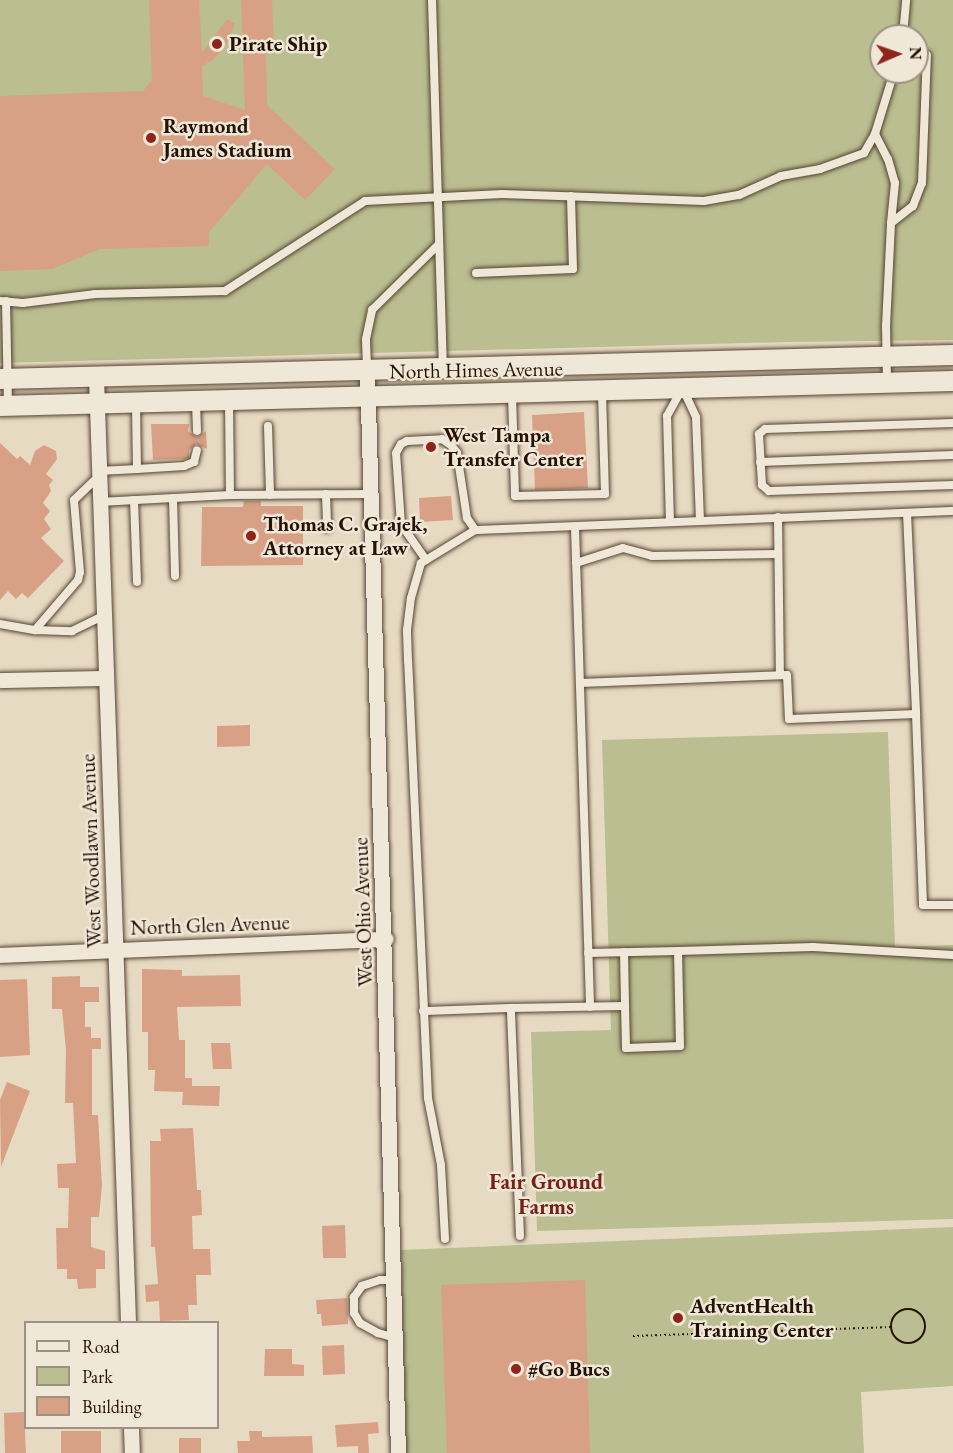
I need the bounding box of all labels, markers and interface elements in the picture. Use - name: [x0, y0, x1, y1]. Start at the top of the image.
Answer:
- north arrow: [869, 24, 929, 84]
- place label: Pirate Ship: [229, 31, 327, 57]
- marker: Pirate Ship: [210, 37, 224, 51]
- text: N: [905, 47, 926, 60]
- place label: Raymond James Stadium: [163, 113, 292, 163]
- marker: Raymond James Stadium: [144, 131, 158, 145]
- street label: North Himes Avenue: [389, 356, 563, 384]
- place label: West Tampa Transfer Center: [443, 422, 584, 472]
- marker: West Tampa Transfer Center: [424, 440, 438, 454]
- place label: Thomas C. Grajek, Attorney at Law: [263, 511, 427, 561]
- marker: Thomas C. Grajek, Attorney at Law: [244, 529, 258, 543]
- street label: West Woodlawn Avenue: [75, 753, 107, 949]
- street label: West Ohio Avenue: [348, 837, 378, 987]
- street label: North Glen Avenue: [130, 910, 290, 940]
- district label: Fair Ground Farms: [489, 1168, 603, 1220]
- place label: AdventHealth Training Center: [690, 1293, 833, 1343]
- marker: AdventHealth Training Center: [671, 1311, 685, 1325]
- legend: [24, 1321, 219, 1429]
- text: Road: [82, 1335, 120, 1358]
- place label: #Go Bucs: [528, 1356, 610, 1382]
- marker: #Go Bucs: [509, 1362, 523, 1376]
- text: Park: [82, 1365, 113, 1388]
- text: Building: [82, 1395, 142, 1418]

